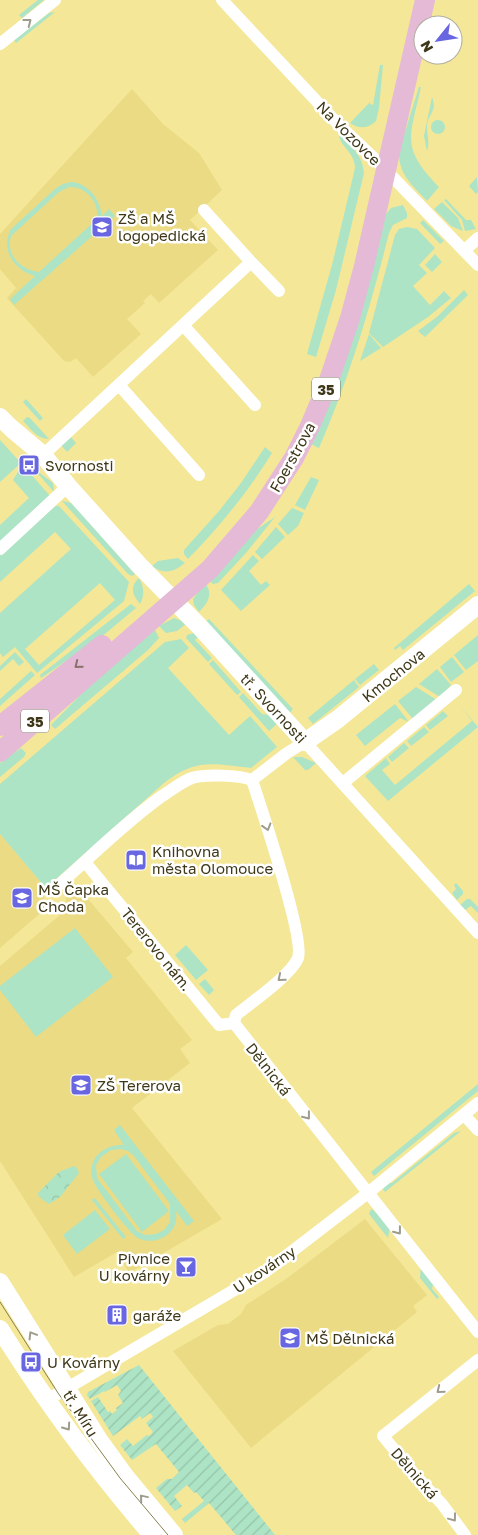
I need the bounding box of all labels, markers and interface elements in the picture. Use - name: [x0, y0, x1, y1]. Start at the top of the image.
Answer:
- north arrow: [413, 15, 463, 65]
- one-way arrow: [22, 19, 32, 28]
- text: N: [416, 38, 436, 56]
- street label: Na Vozovce: [313, 97, 385, 169]
- place label: ZŠ a MŠ logopedická: [118, 209, 206, 244]
- school or university icon: ZŠ a MŠ logopedická: [90, 215, 114, 239]
- road number: 35: [312, 378, 340, 400]
- street label: Foerstrova: [265, 419, 319, 495]
- bus stop icon: Svornosti: [17, 453, 41, 477]
- place label: Svornosti: [45, 456, 114, 474]
- street label: Kmochova: [358, 644, 428, 706]
- one-way arrow: [75, 659, 84, 667]
- street label: tř. Svornosti: [237, 669, 311, 747]
- road number: 35: [21, 709, 49, 732]
- one-way arrow: [261, 822, 271, 830]
- place label: Knihovna města Olomouce: [152, 842, 273, 877]
- library icon: Knihovna města Olomouce: [124, 848, 148, 872]
- place label: MŠ Čapka Choda: [38, 880, 109, 915]
- school or university icon: MŠ Čapka Choda: [10, 886, 34, 910]
- street label: Tererovo nám.: [118, 904, 196, 994]
- one-way arrow: [277, 972, 286, 981]
- street label: Dělnická: [243, 1039, 295, 1099]
- school or university icon: ZŠ Tererova: [69, 1073, 93, 1097]
- place label: ZŠ Tererova: [97, 1076, 181, 1094]
- one-way arrow: [301, 1110, 310, 1120]
- one-way arrow: [393, 1226, 402, 1235]
- street label: U kovárny: [229, 1241, 299, 1296]
- place label: Pivnice U kovárny: [99, 1249, 171, 1284]
- bar icon: Pivnice U kovárny: [174, 1255, 198, 1279]
- building icon: garáže: [105, 1303, 129, 1327]
- place label: garáže: [133, 1306, 182, 1324]
- school or university icon: MŠ Dělnická: [278, 1326, 302, 1350]
- place label: MŠ Dělnická: [306, 1329, 394, 1347]
- one-way arrow: [29, 1331, 39, 1340]
- bus stop icon: U Kovárny: [19, 1350, 43, 1374]
- place label: U Kovárny: [47, 1353, 121, 1371]
- one-way arrow: [437, 1385, 446, 1393]
- street label: tř. Míru: [60, 1386, 102, 1440]
- one-way arrow: [61, 1421, 70, 1430]
- street label: Dělnická: [388, 1444, 442, 1502]
- one-way arrow: [140, 1495, 149, 1504]
- one-way arrow: [447, 1512, 456, 1522]

